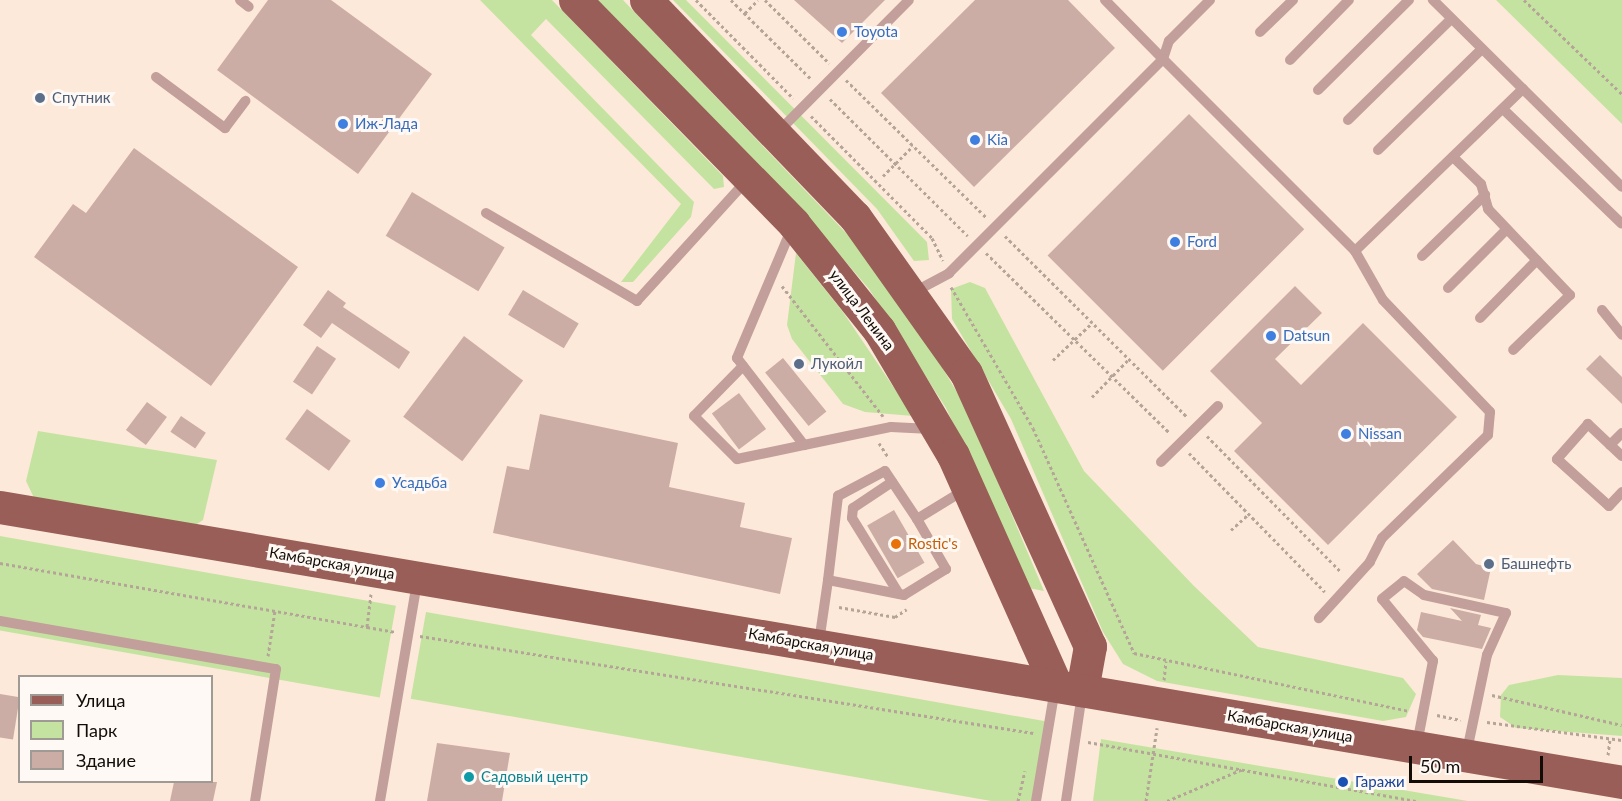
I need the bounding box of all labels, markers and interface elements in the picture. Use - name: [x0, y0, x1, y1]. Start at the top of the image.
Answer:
- place label: Toyota: [854, 23, 898, 41]
- marker: Toyota: [835, 25, 849, 39]
- place label: Спутник: [52, 89, 111, 107]
- marker: Спутник: [33, 91, 47, 105]
- place label: Иж-Лада: [355, 115, 418, 133]
- marker: Иж-Лада: [336, 117, 350, 131]
- place label: Kia: [987, 131, 1008, 149]
- marker: Kia: [968, 133, 982, 147]
- place label: Ford: [1187, 233, 1217, 251]
- marker: Ford: [1168, 235, 1182, 249]
- street label: улица Ленина: [826, 266, 898, 354]
- place label: Datsun: [1283, 327, 1330, 345]
- marker: Datsun: [1264, 329, 1278, 343]
- place label: Лукойл: [811, 355, 863, 373]
- marker: Лукойл: [792, 357, 806, 371]
- place label: Nissan: [1358, 425, 1402, 443]
- marker: Nissan: [1339, 427, 1353, 441]
- place label: Усадьба: [392, 474, 447, 492]
- marker: Усадьба: [373, 476, 387, 490]
- place label: Rostic's: [908, 535, 958, 553]
- marker: Rostic's: [889, 537, 903, 551]
- street label: Камбарская улица: [268, 543, 396, 583]
- place label: Башнефть: [1501, 555, 1571, 573]
- marker: Башнефть: [1482, 557, 1496, 571]
- street label: Камбарская улица: [747, 624, 875, 664]
- legend: [18, 675, 213, 783]
- text: Улица: [76, 689, 126, 711]
- street label: Камбарская улица: [1226, 706, 1354, 746]
- text: Парк: [76, 719, 117, 741]
- scale bar: [1412, 744, 1546, 782]
- text: Здание: [76, 749, 136, 771]
- text: 50 m: [1420, 755, 1460, 777]
- place label: Садовый центр: [481, 768, 588, 786]
- marker: Садовый центр: [462, 770, 476, 784]
- place label: Гаражи: [1355, 773, 1405, 791]
- marker: Гаражи: [1336, 775, 1350, 789]

